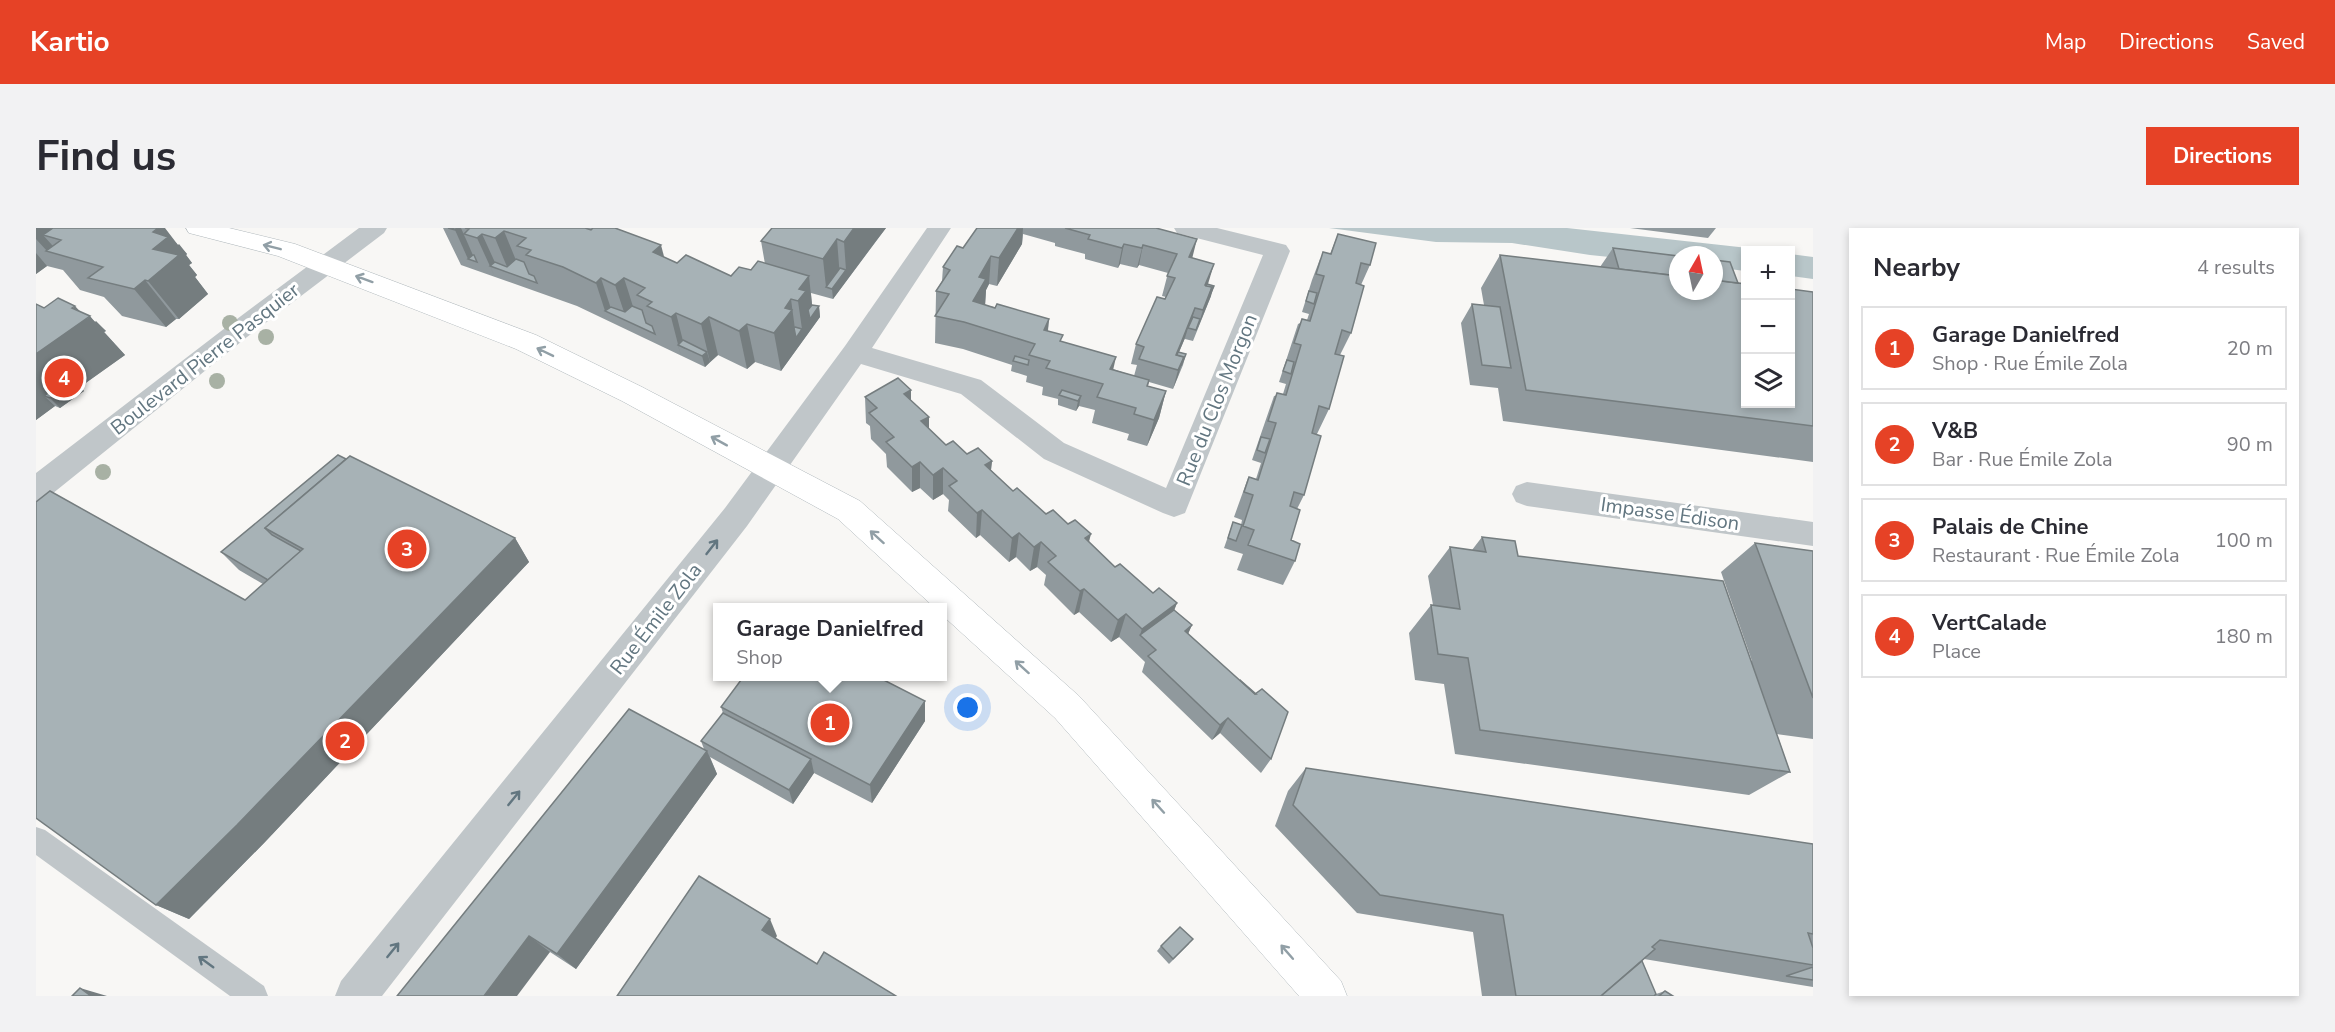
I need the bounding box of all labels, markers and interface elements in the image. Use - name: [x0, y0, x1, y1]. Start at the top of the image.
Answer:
- text: Kartio: [30, 23, 110, 61]
- text: Map: [2045, 28, 2086, 56]
- text: Directions: [2119, 28, 2214, 56]
- text: Saved: [2247, 28, 2305, 56]
- button: Directions: [2146, 127, 2299, 185]
- text: Find us: [36, 128, 176, 185]
- one-way arrow: [262, 240, 281, 252]
- north arrow: [1669, 246, 1723, 300]
- map controls: [1741, 246, 1795, 408]
- button: +: [1741, 246, 1795, 300]
- text: Nearby: [1873, 250, 1960, 285]
- text: 4 results: [2197, 254, 2275, 281]
- one-way arrow: [355, 273, 374, 284]
- street label: Boulevard Pierre Pasquier: [105, 277, 305, 441]
- button: −: [1741, 300, 1795, 354]
- street label: Rue du Clos Morgon: [1170, 310, 1264, 490]
- text: Garage Danielfred: [1932, 320, 2120, 350]
- text: 1: [1889, 335, 1901, 362]
- text: 20 m: [2227, 335, 2273, 362]
- one-way arrow: [537, 345, 555, 357]
- text: Shop · Rue Émile Zola: [1932, 350, 2128, 377]
- button: layers: [1741, 354, 1795, 408]
- pin: 4: [45, 356, 84, 400]
- text: V&B: [1932, 416, 1978, 446]
- text: 2: [1889, 431, 1901, 458]
- text: 90 m: [2227, 431, 2273, 458]
- one-way arrow: [711, 435, 728, 447]
- text: Bar · Rue Émile Zola: [1932, 446, 2113, 473]
- street label: Impasse Édison: [1599, 491, 1741, 537]
- text: Palais de Chine: [1932, 512, 2089, 542]
- pin: 3: [388, 526, 427, 572]
- text: 3: [1889, 527, 1901, 554]
- text: 100 m: [2215, 527, 2273, 554]
- one-way arrow: [869, 530, 884, 544]
- one-way arrow: [706, 539, 719, 555]
- text: Restaurant · Rue Émile Zola: [1932, 542, 2180, 569]
- street label: Rue Émile Zola: [604, 558, 708, 680]
- popup: [713, 603, 947, 681]
- text: VertCalade: [1932, 608, 2047, 638]
- text: Garage Danielfred: [736, 614, 924, 644]
- text: 4: [1889, 623, 1901, 650]
- text: 180 m: [2215, 623, 2273, 650]
- text: Place: [1932, 638, 1981, 665]
- text: Shop: [736, 644, 783, 671]
- one-way arrow: [1015, 660, 1030, 674]
- your location: [953, 693, 982, 722]
- pin: 1: [810, 700, 850, 746]
- pin: 2: [326, 718, 364, 764]
- one-way arrow: [508, 790, 521, 806]
- one-way arrow: [1151, 799, 1165, 814]
- one-way arrow: [386, 943, 399, 959]
- one-way arrow: [1280, 945, 1294, 960]
- one-way arrow: [199, 956, 215, 968]

